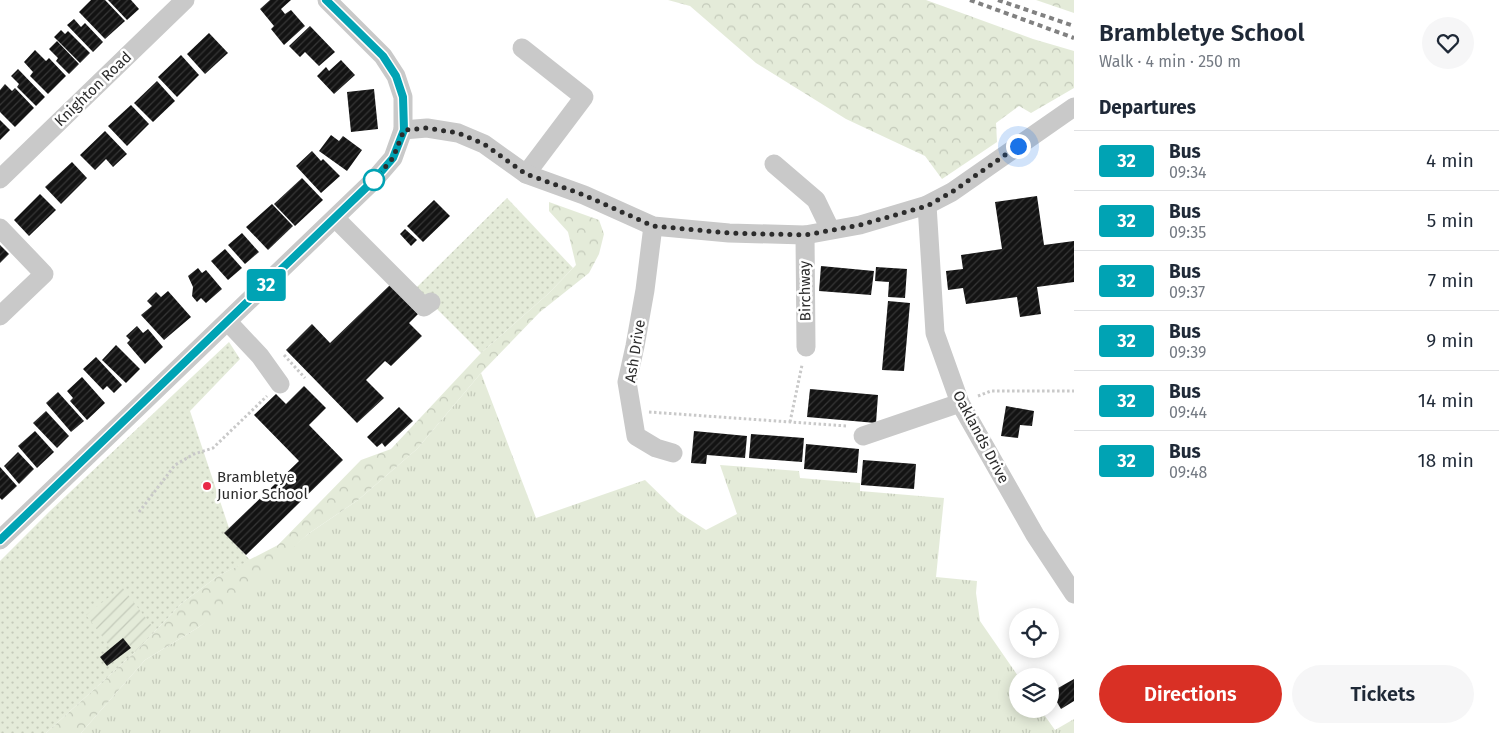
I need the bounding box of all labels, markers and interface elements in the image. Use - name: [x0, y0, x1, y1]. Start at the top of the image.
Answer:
- button: heart: [1422, 17, 1474, 69]
- text: Brambletye School: [1099, 19, 1305, 47]
- street label: Knighton Road: [51, 48, 135, 130]
- text: Walk · 4 min · 250 m: [1099, 52, 1241, 71]
- text: Departures: [1099, 96, 1196, 119]
- your location: [1006, 134, 1031, 159]
- text: Bus: [1169, 140, 1201, 163]
- text: 4 min: [1426, 149, 1474, 172]
- text: 32: [1117, 150, 1136, 172]
- text: 09:34: [1169, 163, 1207, 182]
- unlabelled marker: [363, 169, 385, 191]
- text: Bus: [1169, 200, 1201, 223]
- text: 5 min: [1427, 209, 1474, 232]
- text: 32: [1117, 210, 1136, 232]
- text: 09:35: [1169, 223, 1206, 242]
- street label: Birchway: [795, 260, 815, 321]
- text: Bus: [1169, 260, 1201, 283]
- line badge: 32: [244, 269, 288, 301]
- text: 7 min: [1428, 269, 1474, 292]
- text: 32: [1117, 270, 1136, 292]
- text: 32: [257, 274, 275, 296]
- text: 09:37: [1169, 283, 1205, 302]
- street label: Ash Drive: [621, 318, 649, 384]
- text: Bus: [1169, 320, 1201, 343]
- text: 9 min: [1426, 329, 1474, 352]
- text: 32: [1117, 330, 1136, 352]
- text: 09:39: [1169, 343, 1206, 362]
- text: Bus: [1169, 380, 1201, 403]
- street label: Oaklands Drive: [949, 388, 1013, 486]
- text: 14 min: [1418, 389, 1474, 412]
- text: 32: [1117, 390, 1136, 412]
- text: 09:44: [1169, 403, 1207, 422]
- text: Bus: [1169, 440, 1201, 463]
- text: 18 min: [1417, 449, 1474, 472]
- text: 32: [1117, 450, 1136, 472]
- text: 09:48: [1169, 463, 1207, 482]
- place label: Brambletye Junior School: [217, 468, 309, 503]
- marker: Brambletye Junior School: [201, 480, 213, 492]
- map controls: [1009, 608, 1059, 718]
- button: locate: [1009, 608, 1059, 658]
- button: Directions: [1099, 665, 1282, 723]
- button: Tickets: [1292, 665, 1474, 723]
- button: layers: [1009, 668, 1059, 718]

